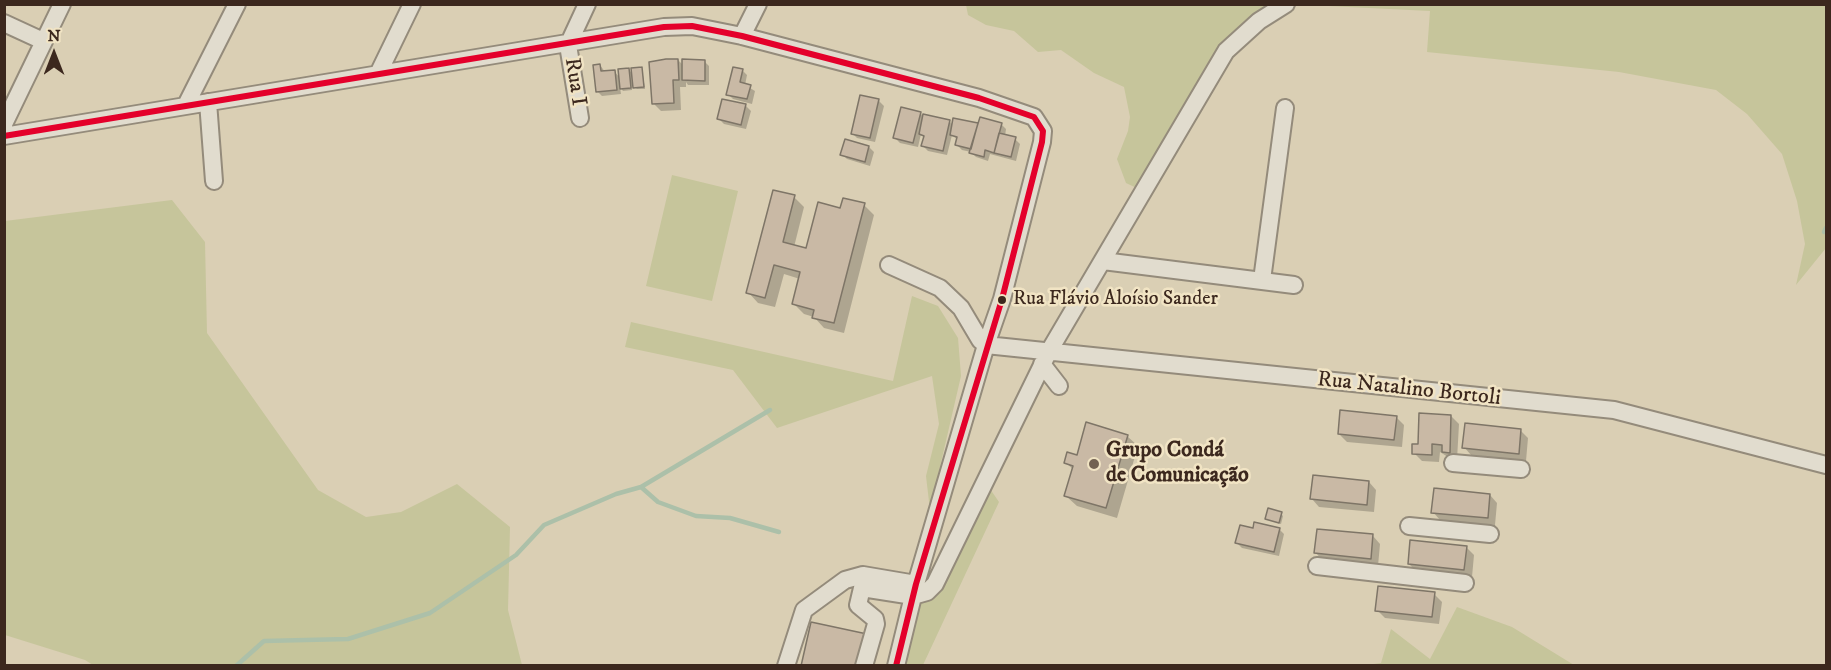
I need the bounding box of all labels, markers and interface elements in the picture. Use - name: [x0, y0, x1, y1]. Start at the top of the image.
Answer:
- north arrow: [24, 24, 84, 84]
- text: N: [47, 26, 61, 46]
- street label: Rua I: [557, 56, 591, 108]
- place label: Rua Flávio Aloísio Sander: [1013, 288, 1218, 312]
- marker: Rua Flávio Aloísio Sander: [996, 294, 1008, 306]
- street label: Rua Natalino Bortoli: [1316, 367, 1502, 413]
- place label: Grupo Condá de Comunicação: [1106, 438, 1249, 490]
- marker: Grupo Condá de Comunicação: [1087, 457, 1101, 471]

